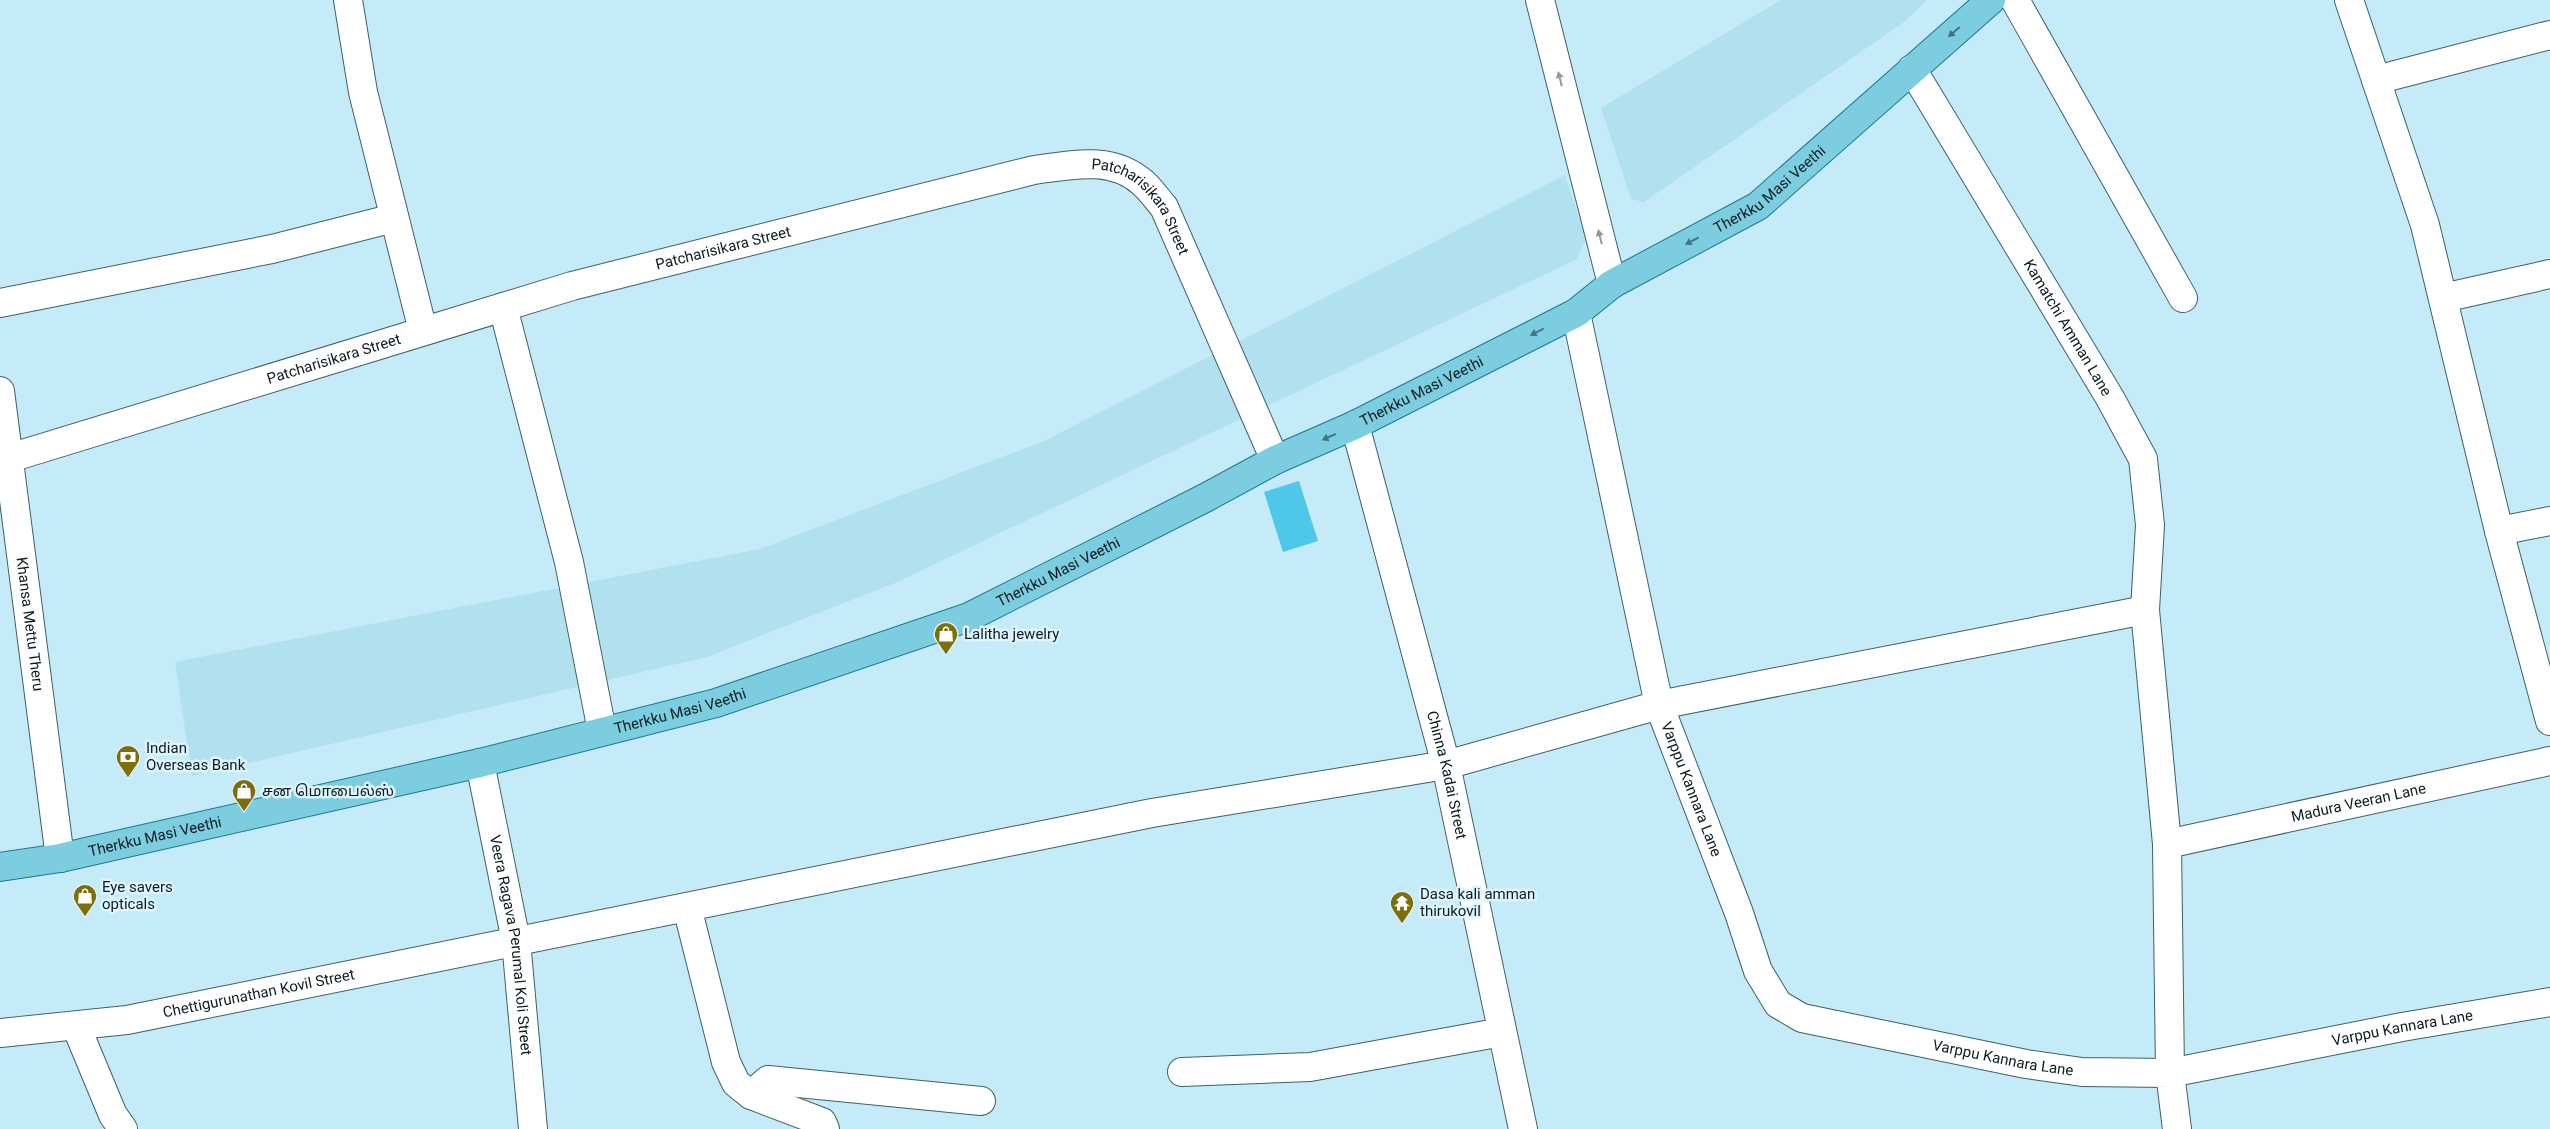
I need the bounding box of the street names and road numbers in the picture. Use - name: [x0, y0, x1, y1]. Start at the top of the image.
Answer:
- street label: Therkku Masi Veethi: [1711, 142, 1829, 237]
- street label: Patcharisikara Street: [1091, 155, 1193, 258]
- street label: Patcharisikara Street: [654, 222, 793, 274]
- street label: Kamatchi Amman Lane: [2020, 256, 2116, 399]
- street label: Patcharisikara Street: [265, 330, 403, 388]
- street label: Therkku Masi Veethi: [1357, 352, 1486, 430]
- street label: Therkku Masi Veethi: [994, 533, 1123, 611]
- street label: Khansa Mettu Theru: [12, 556, 47, 692]
- street label: Therkku Masi Veethi: [612, 684, 748, 738]
- street label: Chinna Kadai Street: [1423, 709, 1471, 841]
- street label: Varppu Kannara Lane: [1657, 719, 1725, 859]
- street label: Madura Veeran Lane: [2289, 779, 2428, 826]
- street label: Therkku Masi Veethi: [87, 813, 223, 860]
- street label: Veera Ragava Perumal Koli Street: [486, 833, 535, 1056]
- street label: Chettigurunathan Kovil Street: [161, 965, 356, 1022]
- street label: Varppu Kannara Lane: [2330, 1006, 2474, 1050]
- street label: Varppu Kannara Lane: [1931, 1036, 2075, 1080]

